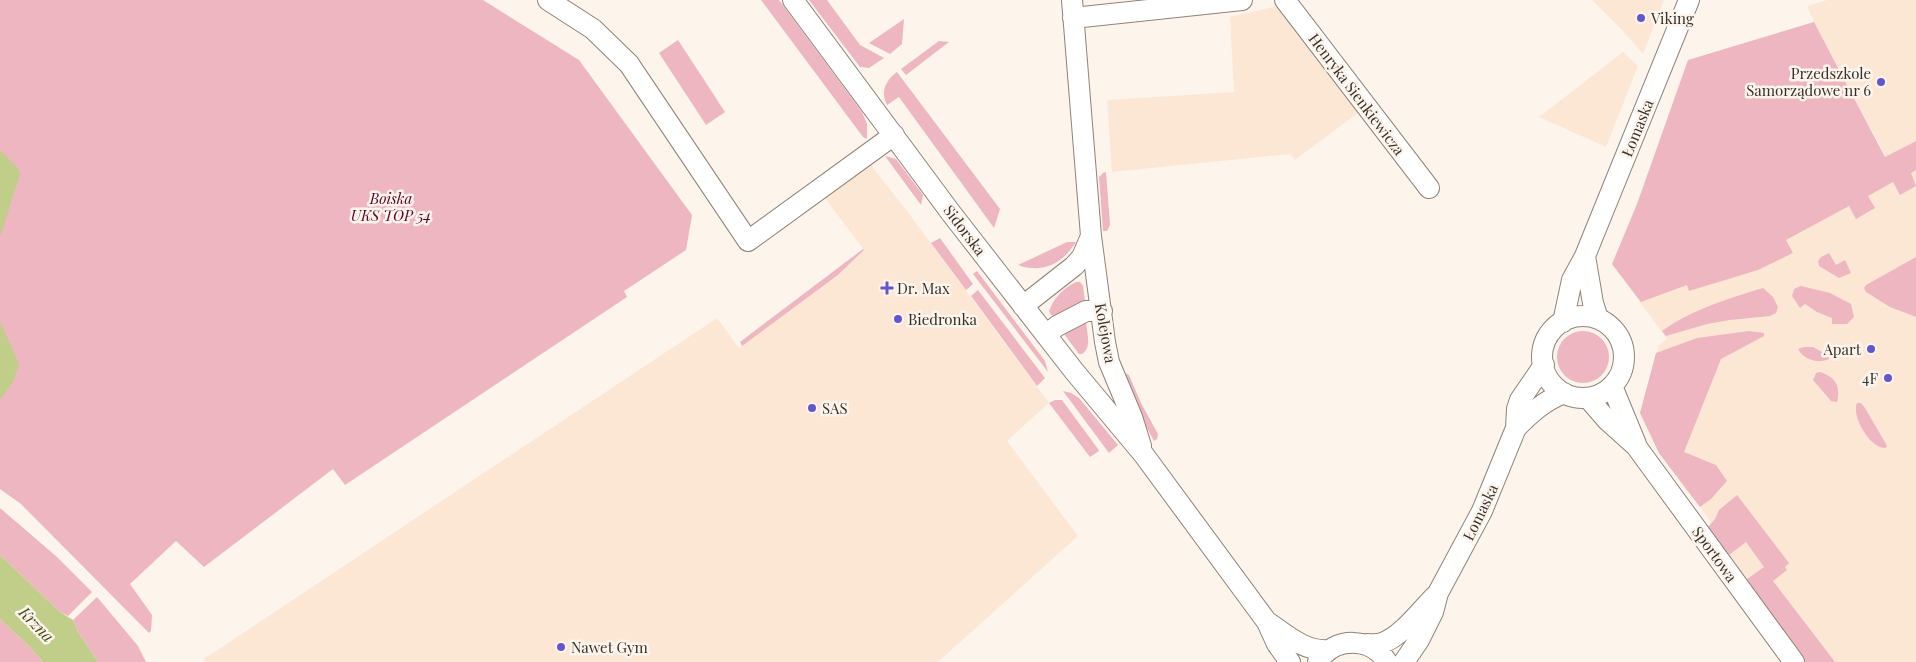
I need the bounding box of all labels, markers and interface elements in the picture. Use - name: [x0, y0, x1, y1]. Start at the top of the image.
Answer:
- place label: Viking: [1650, 8, 1694, 28]
- marker: Viking: [1635, 12, 1647, 24]
- street label: Henryka Sienkiewicza: [1305, 29, 1410, 159]
- place label: Przedszkole Samorządowe nr 6: [1746, 63, 1871, 100]
- marker: Przedszkole Samorządowe nr 6: [1875, 76, 1887, 88]
- street label: Łomaska: [1616, 96, 1658, 160]
- park label: Boiska UKS TOP 54: [351, 188, 431, 225]
- street label: Sidorska: [939, 201, 991, 260]
- place label: Dr. Max: [897, 278, 950, 298]
- marker: Dr. Max: [881, 282, 893, 294]
- street label: Kolejowa: [1091, 301, 1121, 365]
- place label: Biedronka: [908, 309, 978, 329]
- marker: Biedronka: [892, 313, 904, 325]
- place label: Apart: [1822, 339, 1862, 359]
- marker: Apart: [1865, 343, 1877, 355]
- place label: 4F: [1862, 368, 1878, 388]
- marker: 4F: [1882, 372, 1894, 384]
- place label: SAS: [822, 398, 848, 418]
- marker: SAS: [806, 402, 818, 414]
- street label: Łomaska: [1458, 480, 1502, 543]
- street label: Sportowa: [1688, 522, 1742, 586]
- water label: Krzna: [14, 601, 59, 646]
- place label: Nawet Gym: [571, 637, 648, 657]
- marker: Nawet Gym: [555, 641, 567, 653]

